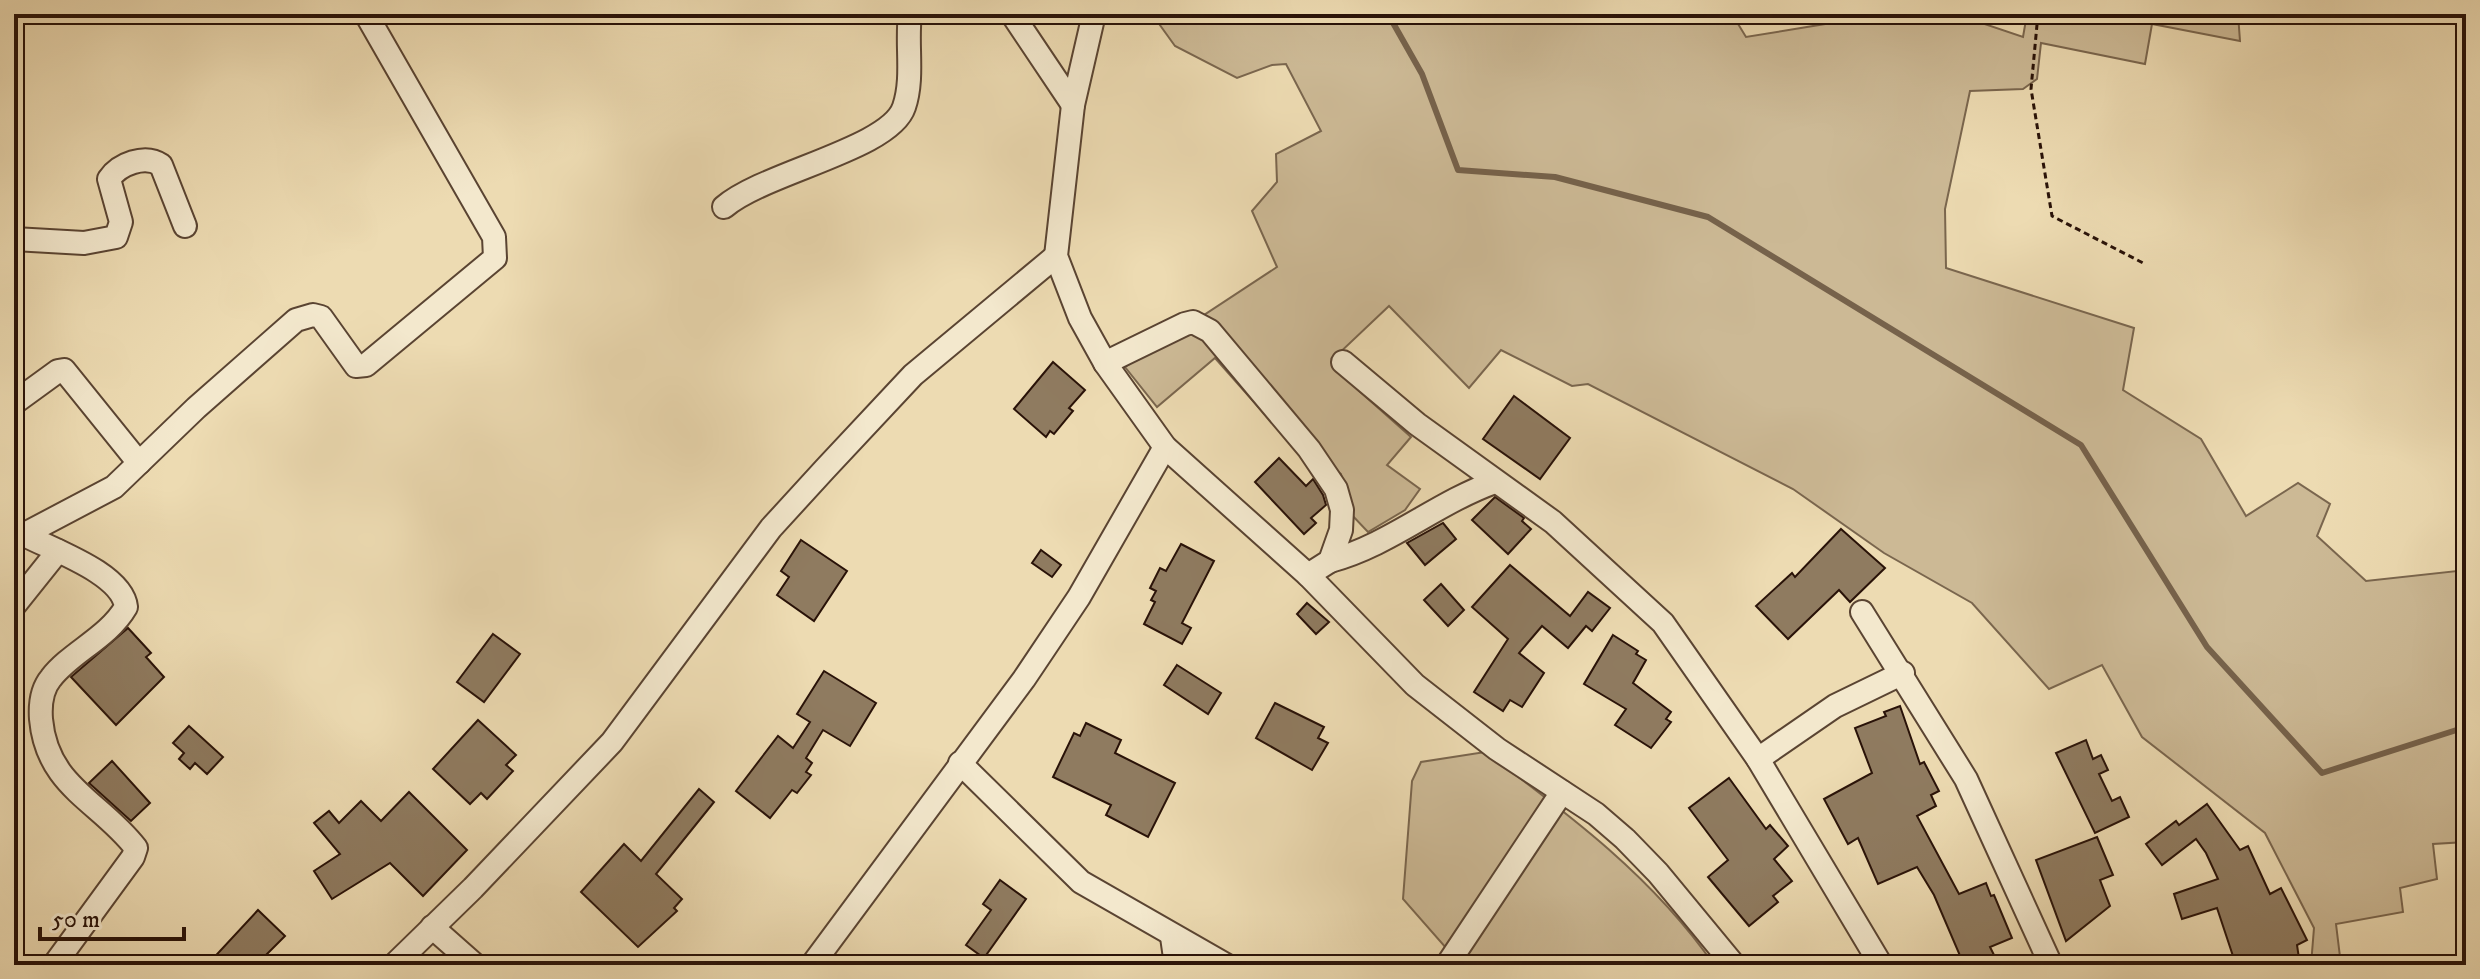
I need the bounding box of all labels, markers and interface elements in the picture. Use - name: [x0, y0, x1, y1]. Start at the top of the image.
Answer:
- scale bar: [40, 891, 184, 941]
- text: 50 m: [52, 905, 100, 935]

